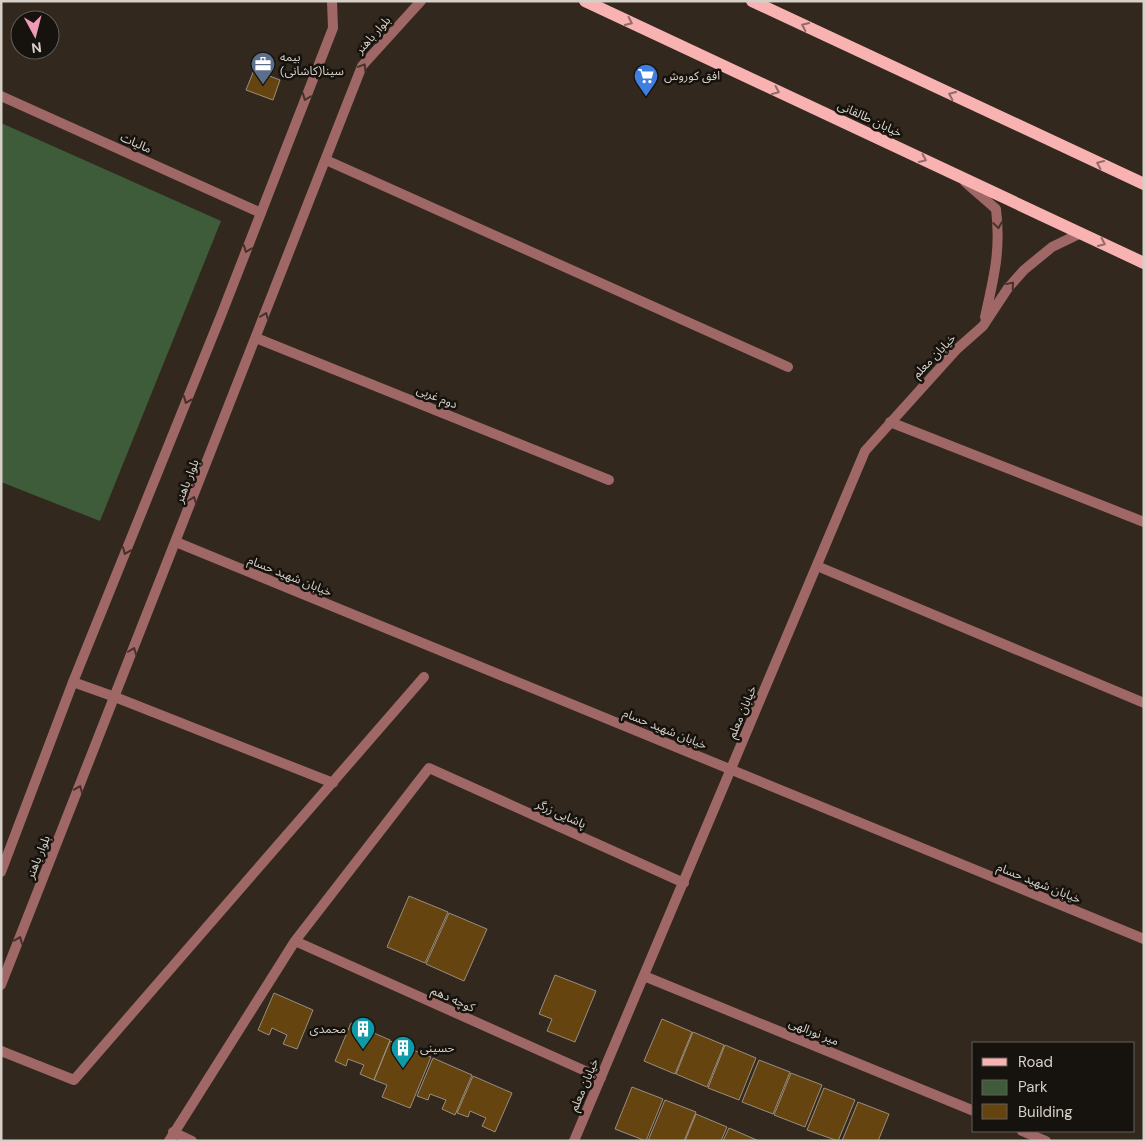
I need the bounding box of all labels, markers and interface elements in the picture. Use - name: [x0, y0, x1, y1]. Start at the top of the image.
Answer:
- north arrow: [10, 10, 60, 60]
- street label: بلوار باهنر: [351, 13, 394, 58]
- one-way arrow: [624, 16, 633, 26]
- one-way arrow: [801, 21, 810, 32]
- text: N: [30, 38, 43, 57]
- place label: بیمه سینا(کاشانی): [280, 49, 344, 79]
- office icon: بیمه سینا(کاشانی): [250, 51, 276, 85]
- supermarket icon: افق کوروش: [633, 63, 659, 97]
- one-way arrow: [356, 64, 366, 73]
- place label: افق کوروش: [664, 68, 720, 84]
- one-way arrow: [771, 84, 780, 95]
- one-way arrow: [949, 91, 958, 101]
- one-way arrow: [301, 93, 311, 101]
- street label: خیابان طالقانی: [835, 97, 905, 141]
- street label: مالیات: [118, 129, 154, 157]
- one-way arrow: [918, 153, 927, 164]
- one-way arrow: [1096, 159, 1105, 170]
- one-way arrow: [992, 222, 1003, 230]
- one-way arrow: [1097, 237, 1106, 247]
- one-way arrow: [243, 244, 253, 253]
- one-way arrow: [1005, 282, 1014, 291]
- one-way arrow: [259, 312, 269, 321]
- street label: خیابان معلم: [909, 330, 960, 382]
- street label: دوم غربی: [414, 382, 460, 413]
- one-way arrow: [183, 395, 193, 404]
- street label: بلوار باهنر: [171, 457, 203, 506]
- one-way arrow: [187, 496, 197, 505]
- one-way arrow: [122, 546, 132, 555]
- street label: خیابان شهید حسام: [245, 552, 334, 601]
- one-way arrow: [127, 647, 137, 656]
- street label: خیابان معلم: [724, 683, 761, 741]
- street label: خیابان شهید حسام: [620, 705, 709, 754]
- one-way arrow: [73, 785, 83, 794]
- street label: پاشایی زرگر: [532, 795, 589, 832]
- street label: بلوار باهنر: [22, 833, 54, 882]
- street label: خیابان شهید حسام: [994, 859, 1083, 908]
- one-way arrow: [13, 936, 23, 945]
- street label: کوچه دهم: [428, 982, 478, 1017]
- street label: میر نورالهی: [787, 1015, 841, 1049]
- building icon: محمدی: [350, 1016, 376, 1050]
- place label: محمدی: [310, 1021, 346, 1037]
- building icon: حسینی: [390, 1035, 416, 1069]
- place label: حسینی: [420, 1040, 455, 1056]
- legend: [972, 1042, 1135, 1132]
- text: Road: [1018, 1052, 1053, 1072]
- street label: خیابان معلم: [566, 1056, 603, 1114]
- text: Park: [1018, 1077, 1048, 1097]
- text: Building: [1018, 1102, 1073, 1122]

